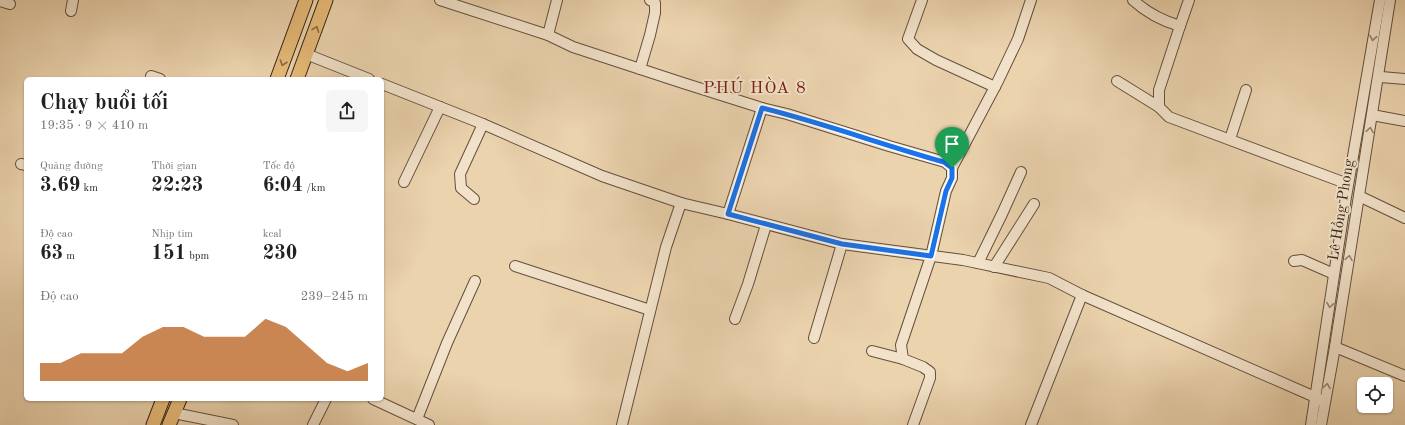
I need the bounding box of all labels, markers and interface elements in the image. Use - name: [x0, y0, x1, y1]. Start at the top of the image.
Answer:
- one-way arrow: [311, 26, 319, 33]
- one-way arrow: [1369, 35, 1378, 42]
- one-way arrow: [279, 59, 288, 66]
- district label: PHÚ HÒA 8: [703, 76, 807, 97]
- button: share: [326, 90, 368, 132]
- text: Chạy buổi tối: [40, 92, 168, 114]
- text: 19:35 · 9 × 410 m: [40, 119, 148, 132]
- pin: [935, 127, 969, 168]
- one-way arrow: [1365, 127, 1374, 133]
- icon: arrive: [941, 133, 963, 155]
- street label: Lê Hồng Phong: [1325, 158, 1357, 262]
- text: Quãng đường: [40, 161, 103, 172]
- text: Thời gian: [151, 161, 197, 172]
- text: Tốc độ: [263, 161, 295, 172]
- text: 3.69: [40, 176, 80, 196]
- text: 22:23: [151, 176, 203, 196]
- text: 6:04: [263, 176, 303, 196]
- text: km: [80, 183, 98, 194]
- text: /km: [303, 183, 326, 194]
- text: Độ cao: [40, 229, 73, 240]
- text: Nhịp tim: [151, 229, 193, 240]
- text: kcal: [263, 229, 282, 240]
- text: 63: [40, 244, 63, 264]
- text: 151: [151, 244, 186, 264]
- text: 230: [263, 244, 297, 264]
- text: m: [63, 251, 75, 262]
- text: bpm: [186, 251, 209, 262]
- one-way arrow: [1344, 255, 1353, 261]
- text: Độ cao: [40, 290, 79, 303]
- text: 239–245 m: [301, 290, 368, 303]
- one-way arrow: [1326, 302, 1335, 308]
- map controls: [1357, 377, 1393, 413]
- button: locate: [1357, 377, 1393, 413]
- one-way arrow: [1322, 383, 1331, 390]

